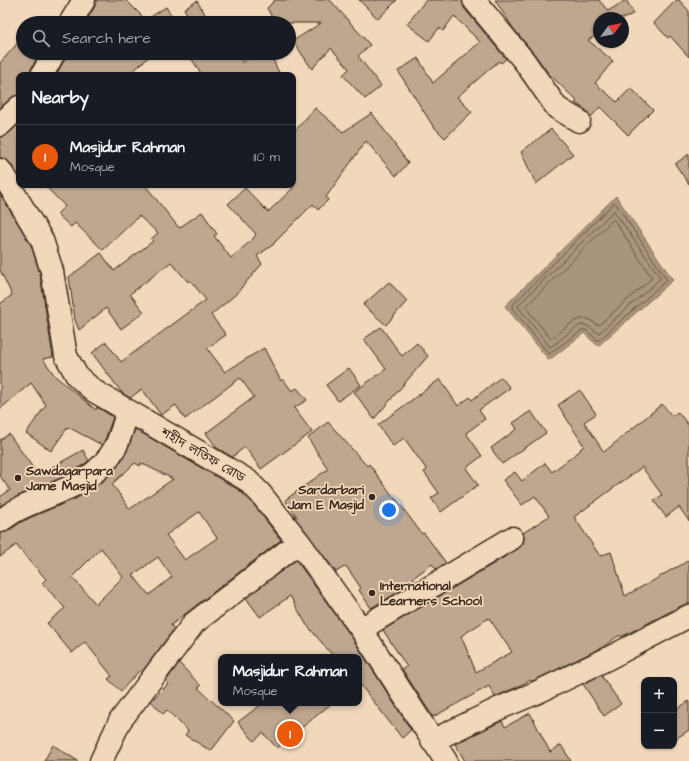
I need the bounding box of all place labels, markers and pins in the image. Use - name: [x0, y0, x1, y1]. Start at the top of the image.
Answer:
- place label: Sawdagarpara Jame Masjid: [25, 462, 113, 496]
- marker: Sawdagarpara Jame Masjid: [13, 473, 23, 483]
- place label: Sardarbari Jam E Masjid: [286, 481, 365, 515]
- marker: Sardarbari Jam E Masjid: [367, 492, 377, 502]
- place label: International Learners School: [380, 577, 482, 610]
- marker: International Learners School: [367, 588, 377, 598]
- pin: 1: [277, 719, 303, 749]

